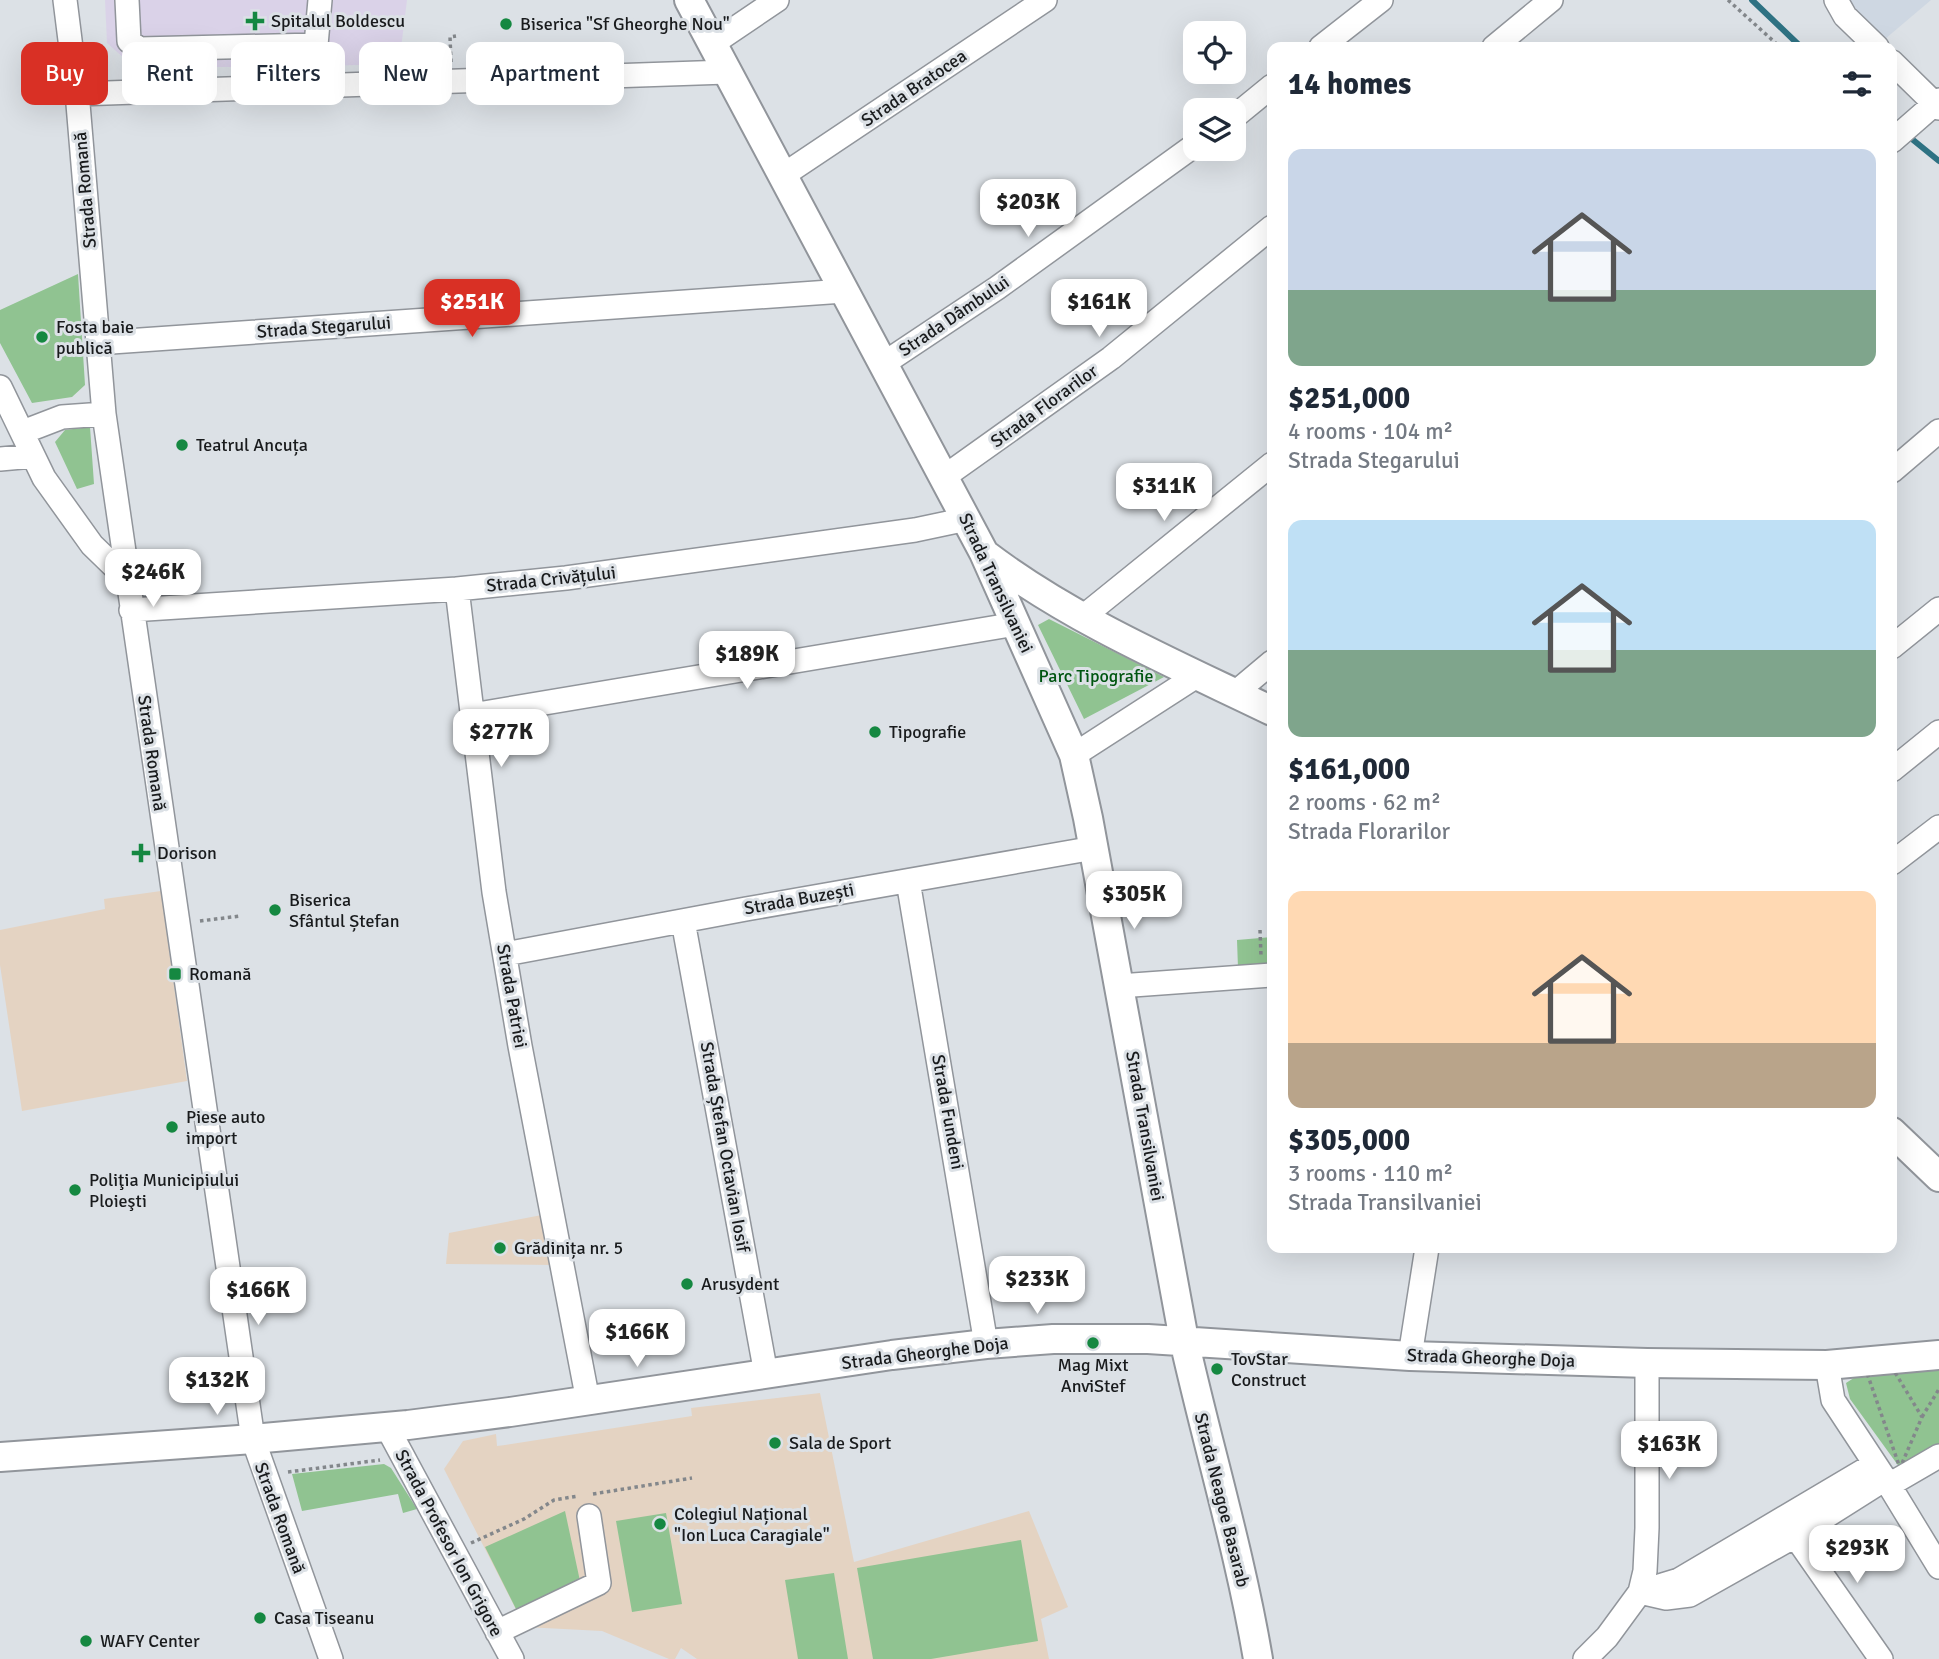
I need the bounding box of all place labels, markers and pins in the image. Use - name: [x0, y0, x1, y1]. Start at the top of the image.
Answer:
- place label: Spitalul Boldescu: [271, 10, 405, 32]
- marker: Spitalul Boldescu: [245, 11, 265, 31]
- place label: Biserica "Sf Gheorghe Nou": [520, 13, 730, 35]
- marker: Biserica "Sf Gheorghe Nou": [498, 16, 514, 32]
- pin: $203K: [979, 180, 1077, 239]
- pin: $251K: [423, 280, 521, 339]
- pin: $161K: [1050, 280, 1148, 339]
- place label: Fosta baie publică: [56, 316, 134, 359]
- marker: Fosta baie publică: [34, 329, 50, 345]
- place label: Teatrul Ancuța: [196, 434, 308, 456]
- marker: Teatrul Ancuța: [174, 437, 190, 453]
- pin: $311K: [1115, 463, 1213, 523]
- pin: $246K: [104, 550, 202, 609]
- pin: $189K: [698, 632, 796, 691]
- pin: $277K: [452, 710, 550, 769]
- place label: Tipografie: [889, 721, 966, 743]
- marker: Tipografie: [867, 724, 883, 740]
- place label: Dorison: [157, 842, 217, 864]
- marker: Dorison: [131, 843, 151, 863]
- pin: $305K: [1085, 872, 1183, 931]
- place label: Biserica Sfântul Ștefan: [289, 889, 399, 932]
- marker: Biserica Sfântul Ștefan: [267, 902, 283, 918]
- place label: Romană: [189, 963, 251, 985]
- marker: Romană: [167, 966, 183, 982]
- place label: Piese auto import: [186, 1106, 265, 1149]
- marker: Piese auto import: [164, 1119, 180, 1135]
- place label: Poliţia Municipiului Ploieşti: [89, 1169, 239, 1212]
- marker: Poliţia Municipiului Ploieşti: [67, 1182, 83, 1198]
- place label: Grădinița nr. 5: [514, 1237, 623, 1259]
- marker: Grădinița nr. 5: [492, 1240, 508, 1256]
- pin: $233K: [988, 1256, 1086, 1316]
- pin: $166K: [209, 1268, 307, 1327]
- place label: Arusydent: [701, 1273, 779, 1295]
- marker: Arusydent: [679, 1276, 695, 1292]
- pin: $166K: [588, 1310, 686, 1369]
- marker: Mag Mixt AnviStef: [1085, 1335, 1101, 1351]
- place label: TovStar Construct: [1231, 1348, 1306, 1391]
- place label: Mag Mixt AnviStef: [1058, 1354, 1128, 1397]
- pin: $132K: [168, 1358, 266, 1417]
- marker: TovStar Construct: [1209, 1361, 1225, 1377]
- pin: $163K: [1620, 1422, 1718, 1481]
- place label: Sala de Sport: [789, 1432, 891, 1454]
- marker: Sala de Sport: [767, 1435, 783, 1451]
- place label: Colegiul Național "Ion Luca Caragiale": [674, 1503, 830, 1546]
- marker: Colegiul Național "Ion Luca Caragiale": [652, 1516, 668, 1532]
- pin: $293K: [1808, 1526, 1906, 1585]
- place label: Casa Tiseanu: [274, 1607, 374, 1629]
- marker: Casa Tiseanu: [252, 1610, 268, 1626]
- place label: WAFY Center: [100, 1630, 200, 1652]
- marker: WAFY Center: [78, 1633, 94, 1649]

